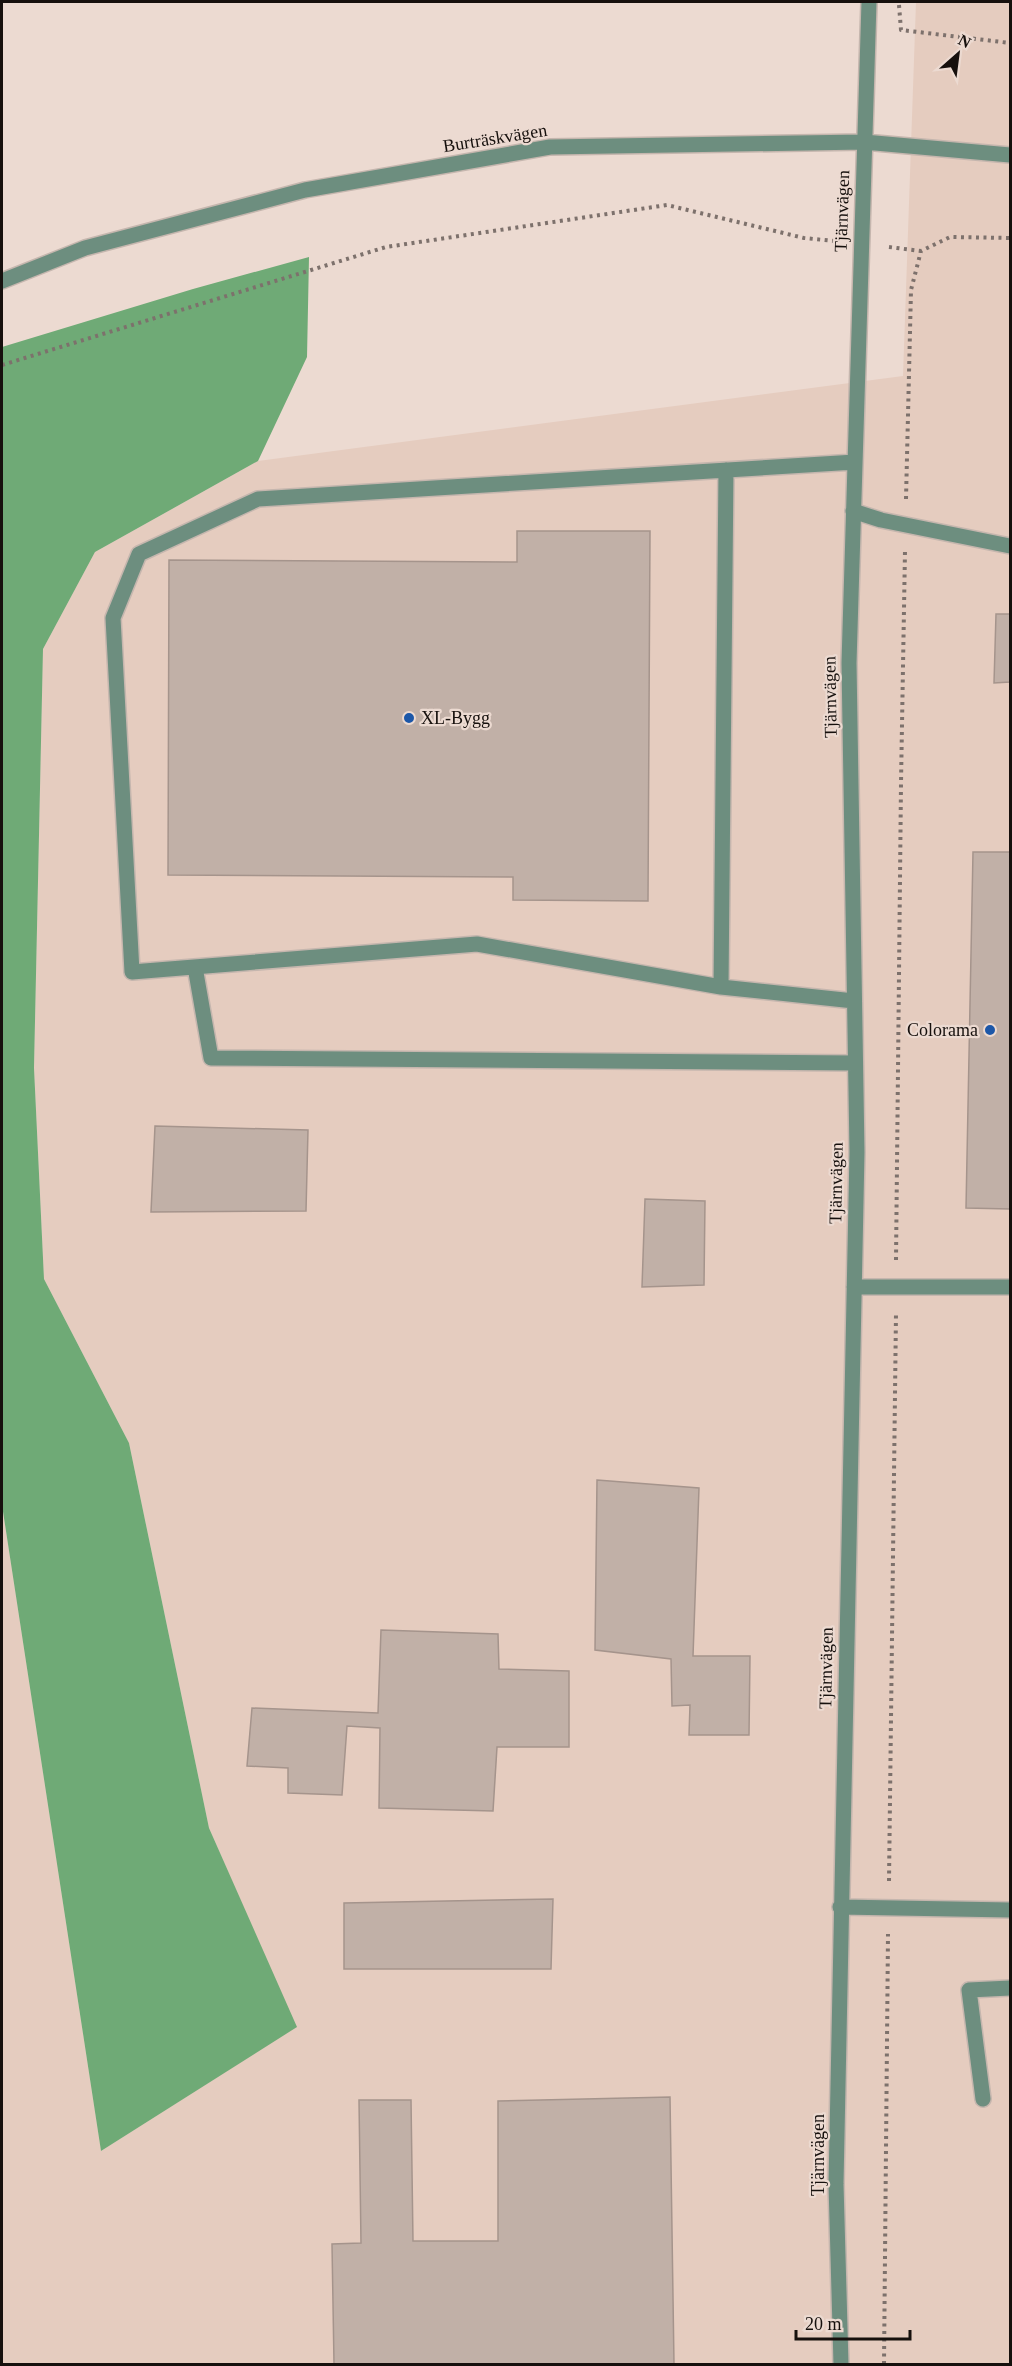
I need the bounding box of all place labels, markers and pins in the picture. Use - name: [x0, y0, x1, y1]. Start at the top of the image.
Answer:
- place label: XL-Bygg: [421, 708, 490, 728]
- marker: XL-Bygg: [402, 711, 416, 725]
- place label: Colorama: [907, 1020, 978, 1040]
- marker: Colorama: [983, 1023, 997, 1037]

